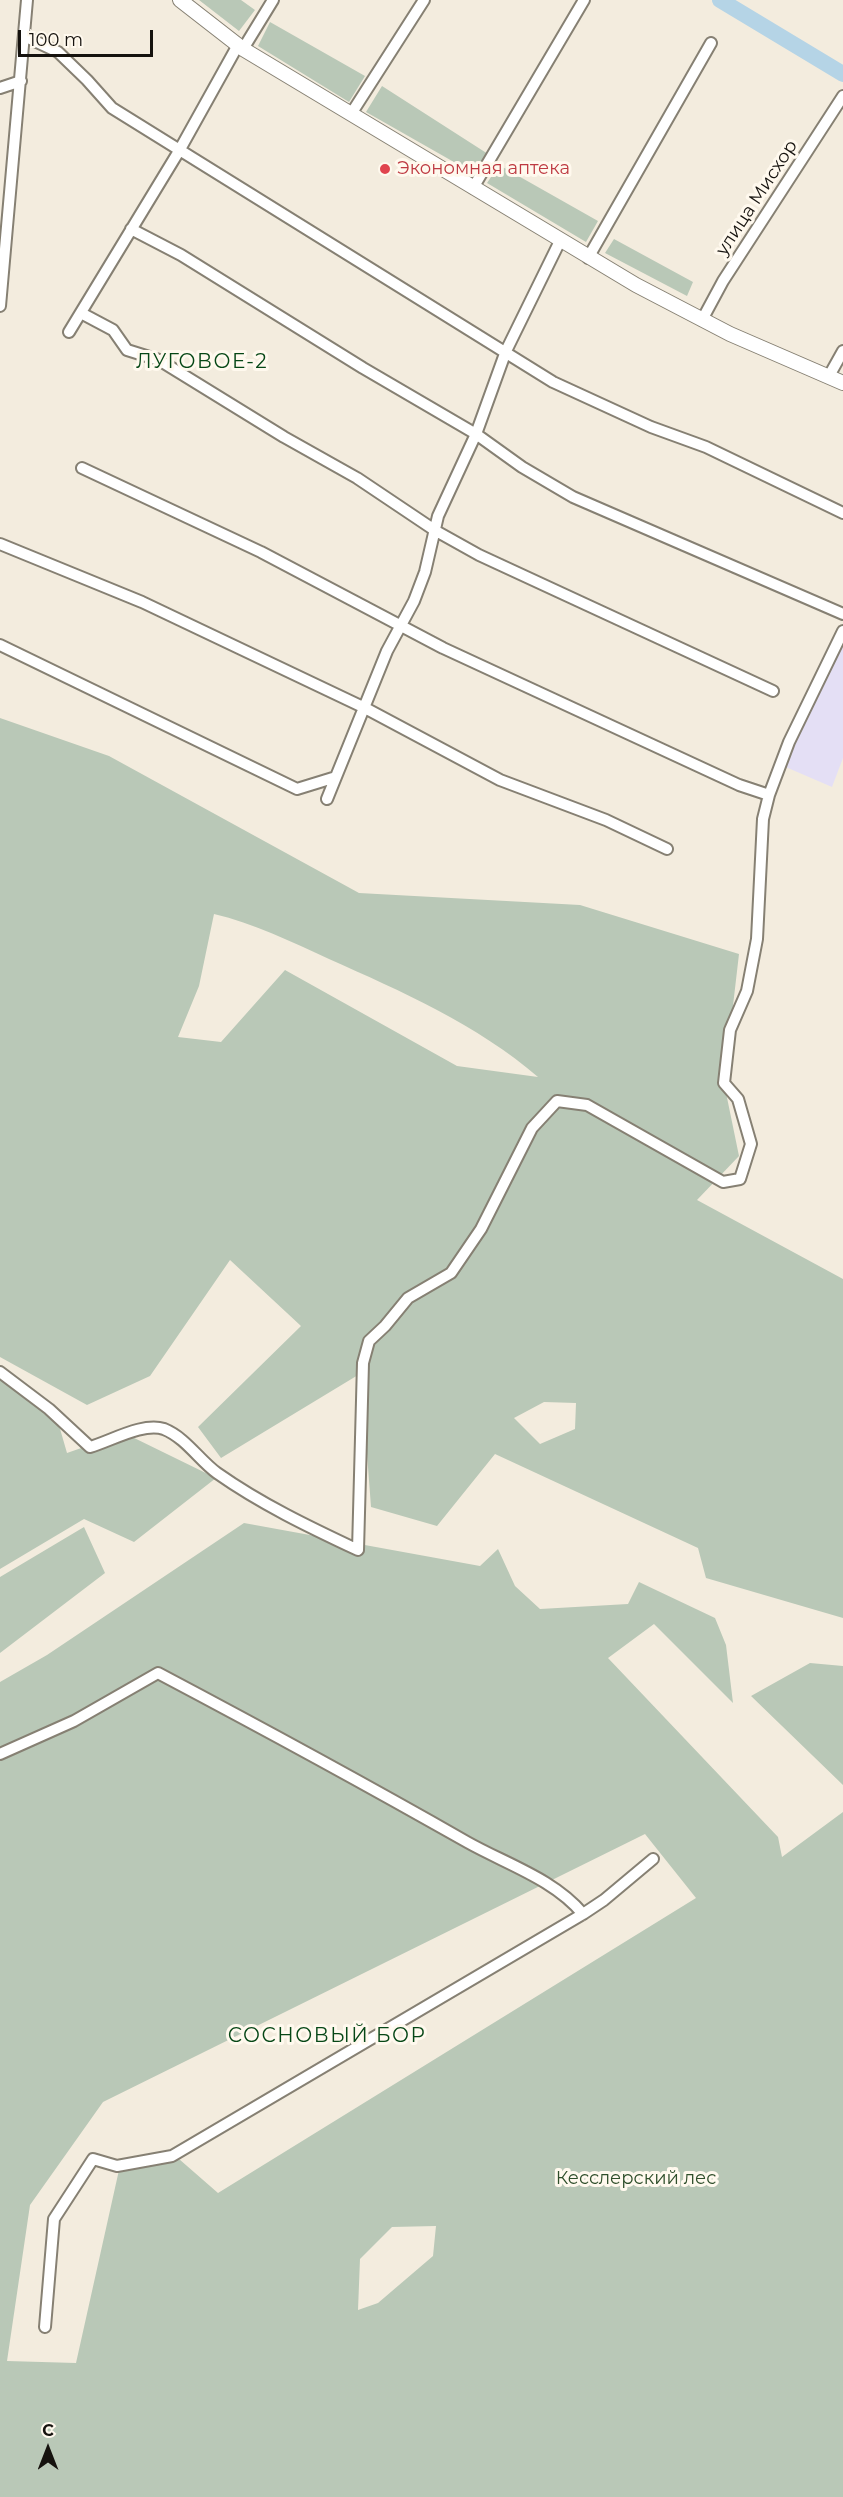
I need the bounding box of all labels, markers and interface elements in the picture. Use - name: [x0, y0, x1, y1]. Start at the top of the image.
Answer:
- scale bar: [21, 18, 156, 56]
- text: 100 m: [29, 29, 83, 51]
- street label: улица Мисхор: [712, 136, 802, 260]
- place label: Экономная аптека: [397, 158, 570, 180]
- marker: Экономная аптека: [378, 162, 392, 176]
- district label: ЛУГОВОЕ-2: [136, 350, 268, 374]
- district label: СОСНОВЫЙ БОР: [228, 2024, 426, 2048]
- park label: Кесслерский лес: [556, 2168, 716, 2190]
- north arrow: [18, 2419, 78, 2479]
- text: С: [42, 2421, 54, 2440]

